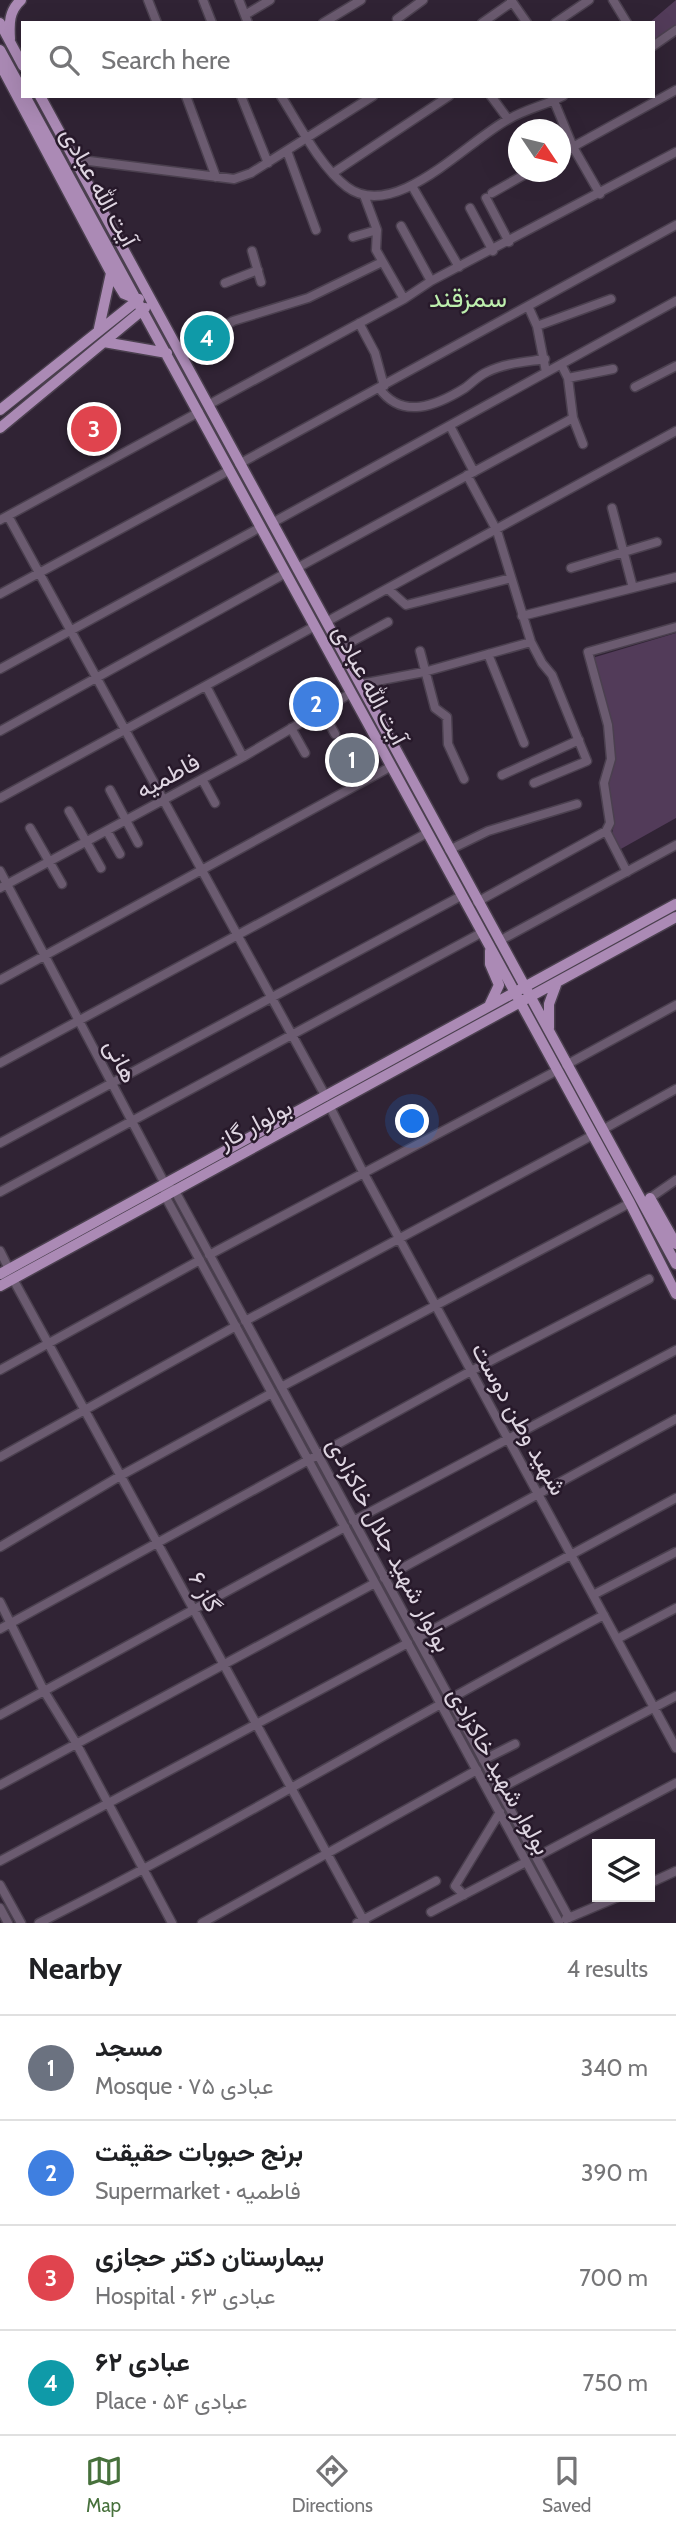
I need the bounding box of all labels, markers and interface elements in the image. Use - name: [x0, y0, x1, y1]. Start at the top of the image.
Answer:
- search box: [21, 21, 655, 98]
- icon: search: [45, 41, 83, 79]
- text: Search here: [101, 44, 230, 76]
- north arrow: [508, 119, 571, 182]
- street label: آیت الله عبادی: [55, 122, 145, 254]
- district label: سمزقند: [429, 282, 507, 314]
- pin: 4: [184, 312, 230, 364]
- pin: 3: [71, 403, 117, 455]
- street label: آیت الله عبادی: [327, 620, 415, 752]
- pin: 2: [293, 678, 339, 730]
- pin: 1: [329, 734, 375, 786]
- street label: فاطمیه: [131, 747, 205, 804]
- street label: هانی: [98, 1034, 145, 1088]
- street label: بولوار گاز: [212, 1092, 297, 1156]
- your location: [395, 1104, 429, 1138]
- street label: شهید وطن دوست: [465, 1337, 573, 1501]
- street label: بولوار شهید جلال خاکزادی: [320, 1433, 458, 1657]
- street label: گاز ۶: [182, 1566, 228, 1618]
- street label: بولوار شهید خاکزادی: [441, 1682, 557, 1860]
- map controls: [592, 1839, 655, 1902]
- button: layers: [592, 1839, 655, 1902]
- text: Nearby: [28, 1950, 122, 1987]
- text: 4 results: [567, 1955, 648, 1983]
- text: مسجد: [95, 2031, 163, 2063]
- text: 1: [47, 2054, 55, 2082]
- text: 340 m: [581, 2054, 648, 2082]
- text: Mosque · عبادی ۷۵: [95, 2072, 274, 2100]
- text: برنج حبوبات حقیقت: [95, 2136, 303, 2168]
- text: 2: [45, 2159, 57, 2187]
- text: 390 m: [581, 2159, 648, 2187]
- text: Supermarket · فاطمیه: [95, 2177, 301, 2205]
- text: بیمارستان دکتر حجازی: [95, 2241, 324, 2273]
- text: 3: [45, 2264, 57, 2292]
- text: 700 m: [579, 2264, 648, 2292]
- text: Hospital · عبادی ۶۳: [95, 2282, 276, 2310]
- text: عبادی ۶۲: [95, 2346, 190, 2378]
- text: 4: [44, 2369, 58, 2397]
- text: 750 m: [583, 2369, 648, 2397]
- text: Place · عبادی ۵۴: [95, 2387, 248, 2415]
- tab: Map: [85, 2452, 123, 2517]
- tab: Directions: [292, 2452, 373, 2517]
- tab: Saved: [542, 2452, 591, 2517]

